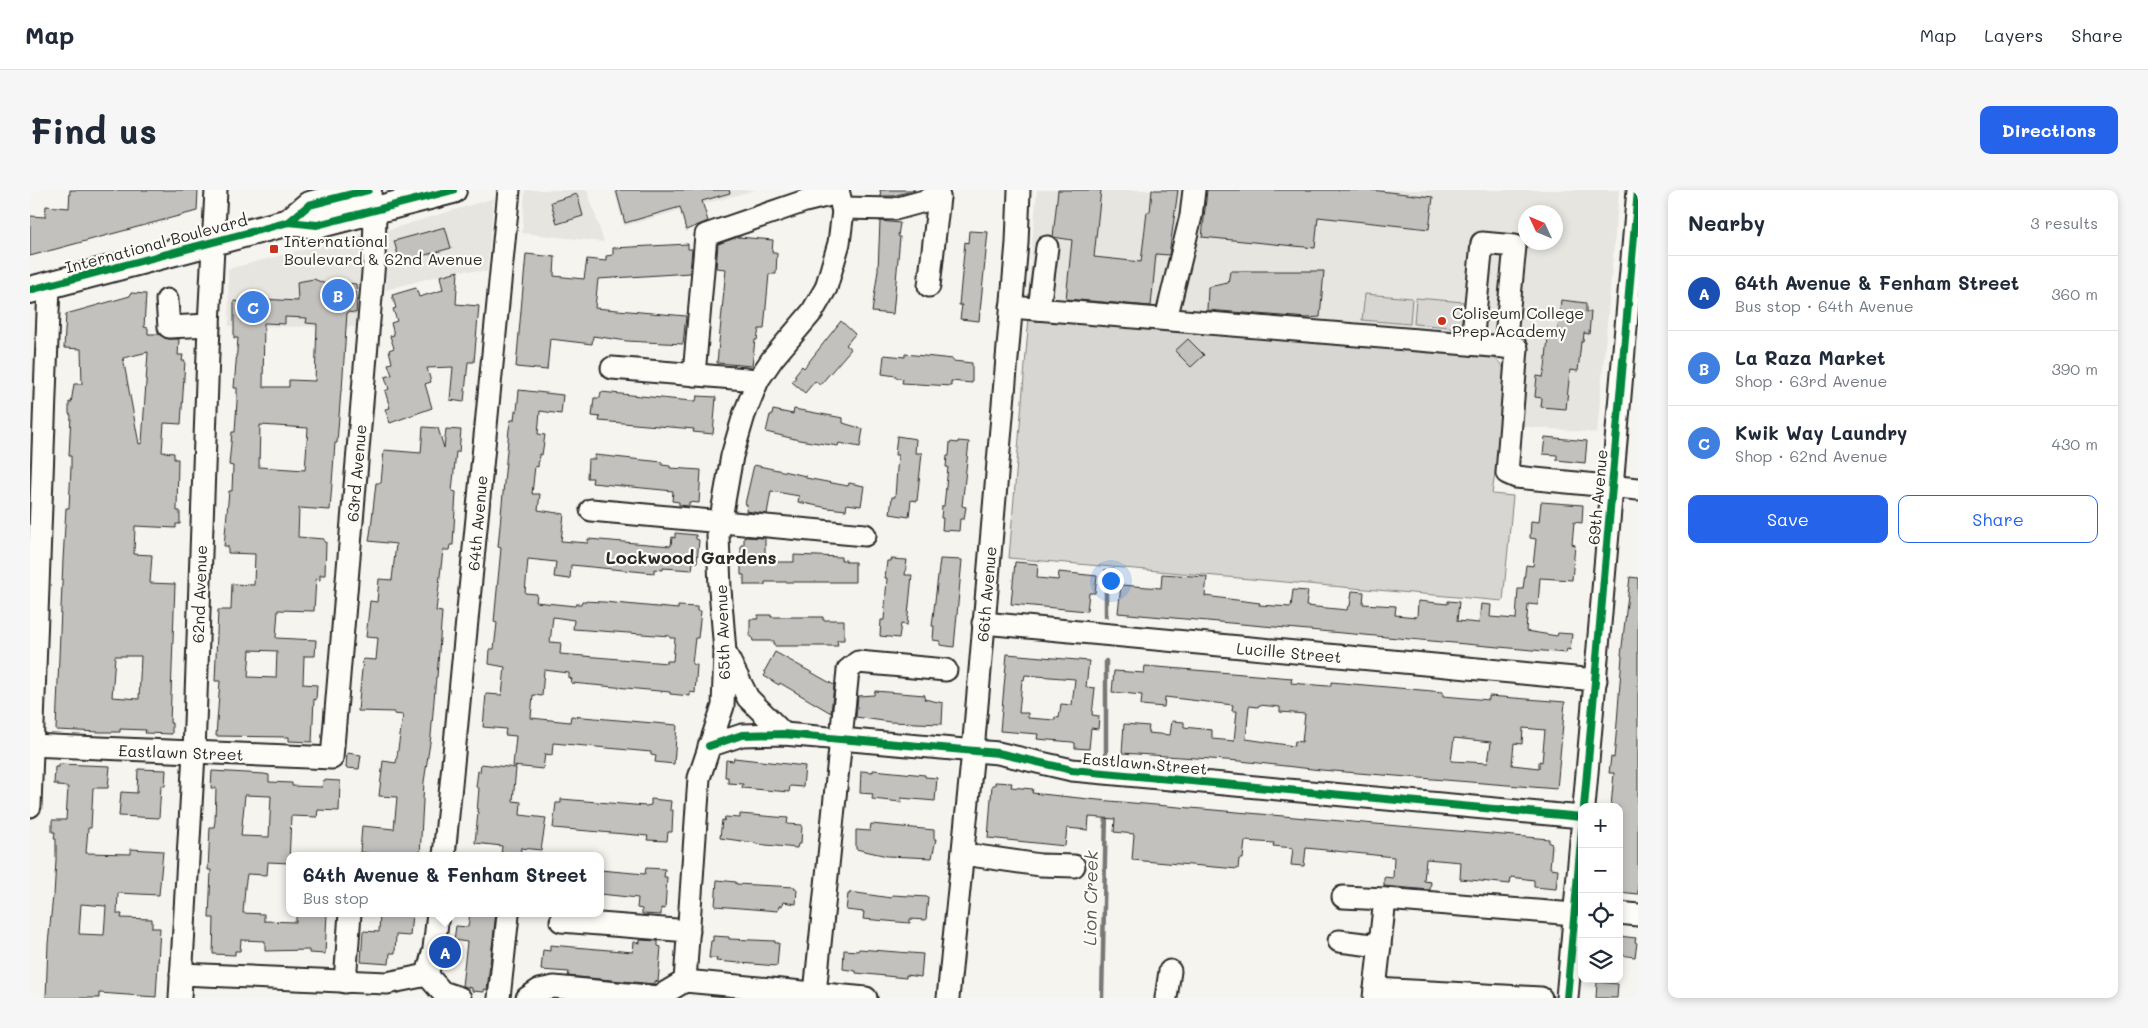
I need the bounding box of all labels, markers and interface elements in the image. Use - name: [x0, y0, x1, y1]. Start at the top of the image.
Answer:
- text: Map: [25, 19, 74, 50]
- text: Map: [1920, 23, 1956, 47]
- text: Layers: [1984, 23, 2043, 47]
- text: Share: [2071, 23, 2123, 47]
- button: Directions: [1980, 106, 2118, 154]
- text: Find us: [30, 107, 157, 153]
- north arrow: [1518, 205, 1563, 250]
- street label: International Boulevard: [63, 209, 249, 277]
- text: Nearby: [1688, 209, 1765, 236]
- text: 3 results: [2030, 212, 2098, 233]
- place label: International Boulevard & 62nd Avenue: [284, 230, 483, 269]
- marker: International Boulevard & 62nd Avenue: [268, 243, 280, 255]
- text: 64th Avenue & Fenham Street: [1735, 270, 2019, 295]
- pin: B: [322, 276, 354, 314]
- text: A: [1698, 283, 1710, 304]
- text: 360 m: [2051, 283, 2098, 304]
- pin: C: [237, 288, 269, 326]
- text: Bus stop · 64th Avenue: [1735, 295, 1914, 316]
- place label: Coliseum College Prep Academy: [1452, 302, 1584, 341]
- marker: Coliseum College Prep Academy: [1436, 315, 1448, 327]
- text: La Raza Market: [1735, 345, 1886, 370]
- text: B: [1699, 358, 1709, 379]
- text: 390 m: [2051, 358, 2098, 379]
- text: Shop · 63rd Avenue: [1735, 370, 1887, 391]
- text: Kwik Way Laundry: [1735, 420, 1907, 445]
- street label: 63rd Avenue: [341, 423, 371, 523]
- text: C: [1698, 433, 1710, 454]
- text: 430 m: [2051, 433, 2098, 454]
- text: Shop · 62nd Avenue: [1735, 445, 1888, 466]
- street label: 69th Avenue: [1582, 448, 1612, 546]
- street label: 64th Avenue: [462, 474, 492, 572]
- button: Save: [1688, 495, 1888, 543]
- button: Share: [1898, 495, 2098, 543]
- street label: 62nd Avenue: [187, 545, 211, 643]
- district label: Lockwood Gardens: [605, 545, 777, 569]
- street label: 66th Avenue: [971, 545, 1001, 643]
- your location: [1098, 568, 1124, 594]
- street label: 65th Avenue: [710, 584, 734, 680]
- street label: Lucille Street: [1236, 637, 1342, 667]
- street label: Eastlawn Street: [118, 739, 244, 765]
- street label: Eastlawn Street: [1082, 747, 1208, 779]
- map controls: [1578, 803, 1623, 983]
- button: +: [1578, 803, 1623, 848]
- button: −: [1578, 848, 1623, 893]
- water label: Lion Creek: [1077, 850, 1103, 946]
- popup: [286, 852, 604, 917]
- text: 64th Avenue & Fenham Street: [303, 862, 587, 887]
- text: Bus stop: [303, 887, 369, 908]
- button: locate: [1578, 893, 1623, 938]
- pin: A: [429, 933, 461, 971]
- button: layers: [1578, 938, 1623, 983]

